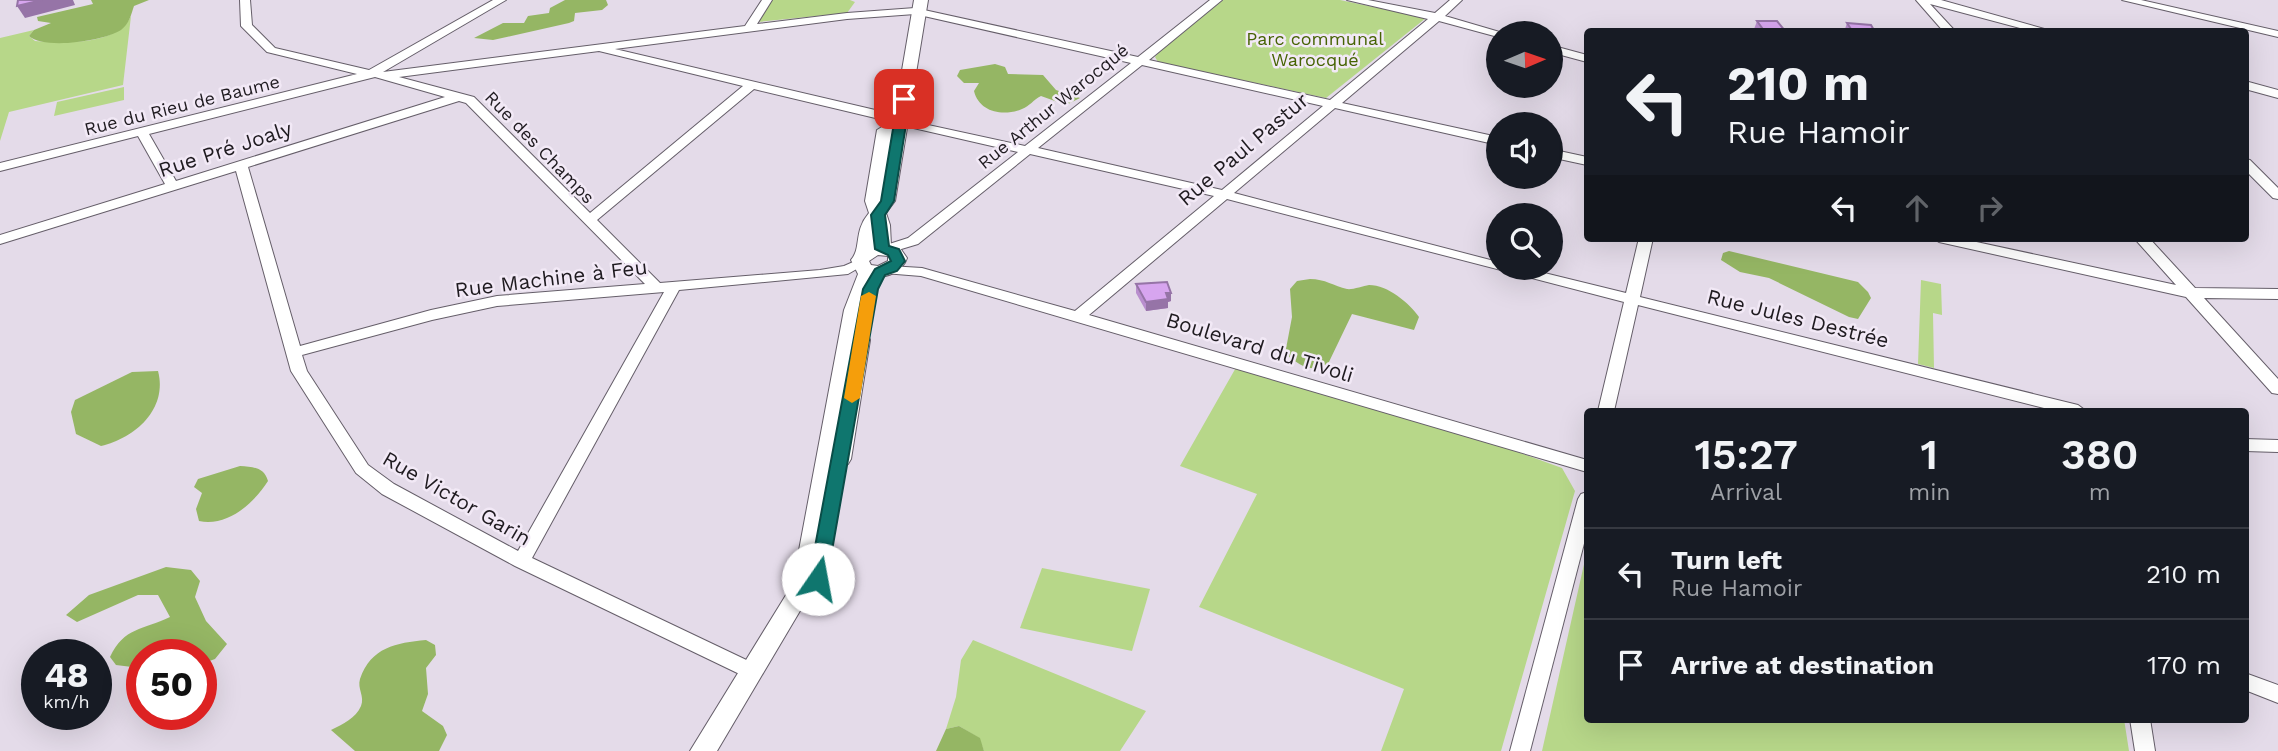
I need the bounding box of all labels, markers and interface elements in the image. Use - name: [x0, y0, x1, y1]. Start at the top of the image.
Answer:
- north arrow: [1486, 21, 1563, 98]
- map controls: [1486, 21, 1563, 280]
- park label: Parc communal Warocqué: [1246, 28, 1384, 70]
- street label: Rue Arthur Warocqué: [974, 39, 1132, 173]
- text: 210 m: [1727, 54, 1869, 112]
- icon: left: [1612, 56, 1703, 147]
- pin: [874, 69, 934, 129]
- street label: Rue du Rieu de Baume: [82, 71, 282, 139]
- icon: arrive: [885, 80, 923, 118]
- street label: Rue des Champs: [481, 86, 599, 208]
- street label: Rue Paul Pastur: [1173, 87, 1314, 211]
- button: sound: [1486, 112, 1563, 189]
- text: Rue Hamoir: [1727, 113, 1910, 151]
- street label: Rue Pré Joaly: [155, 116, 295, 182]
- icon: left: [1825, 189, 1863, 227]
- icon: ahead: [1898, 189, 1936, 227]
- icon: right: [1971, 189, 2009, 227]
- button: search: [1486, 203, 1563, 280]
- street label: Rue Machine à Feu: [453, 254, 649, 302]
- street label: Rue Jules Destrée: [1705, 283, 1891, 353]
- street label: Boulevard du Tivoli: [1163, 307, 1357, 387]
- text: 15:27: [1694, 430, 1798, 479]
- text: 1: [1921, 430, 1938, 479]
- text: 380: [2061, 430, 2139, 479]
- street label: Rue Victor Garin: [378, 445, 536, 551]
- text: Arrival: [1710, 479, 1782, 506]
- text: min: [1908, 479, 1951, 506]
- text: m: [2089, 479, 2111, 506]
- position arrow: [781, 542, 855, 616]
- text: Turn left: [1671, 545, 1782, 575]
- icon: left: [1612, 555, 1650, 593]
- text: 210 m: [2146, 559, 2221, 589]
- text: Rue Hamoir: [1671, 575, 1802, 602]
- speed limit sign: 50: [126, 639, 217, 730]
- icon: arrive: [1612, 646, 1650, 684]
- text: Arrive at destination: [1671, 650, 1934, 680]
- text: 170 m: [2147, 650, 2221, 680]
- text: 48: [44, 654, 89, 696]
- text: km/h: [43, 691, 90, 712]

